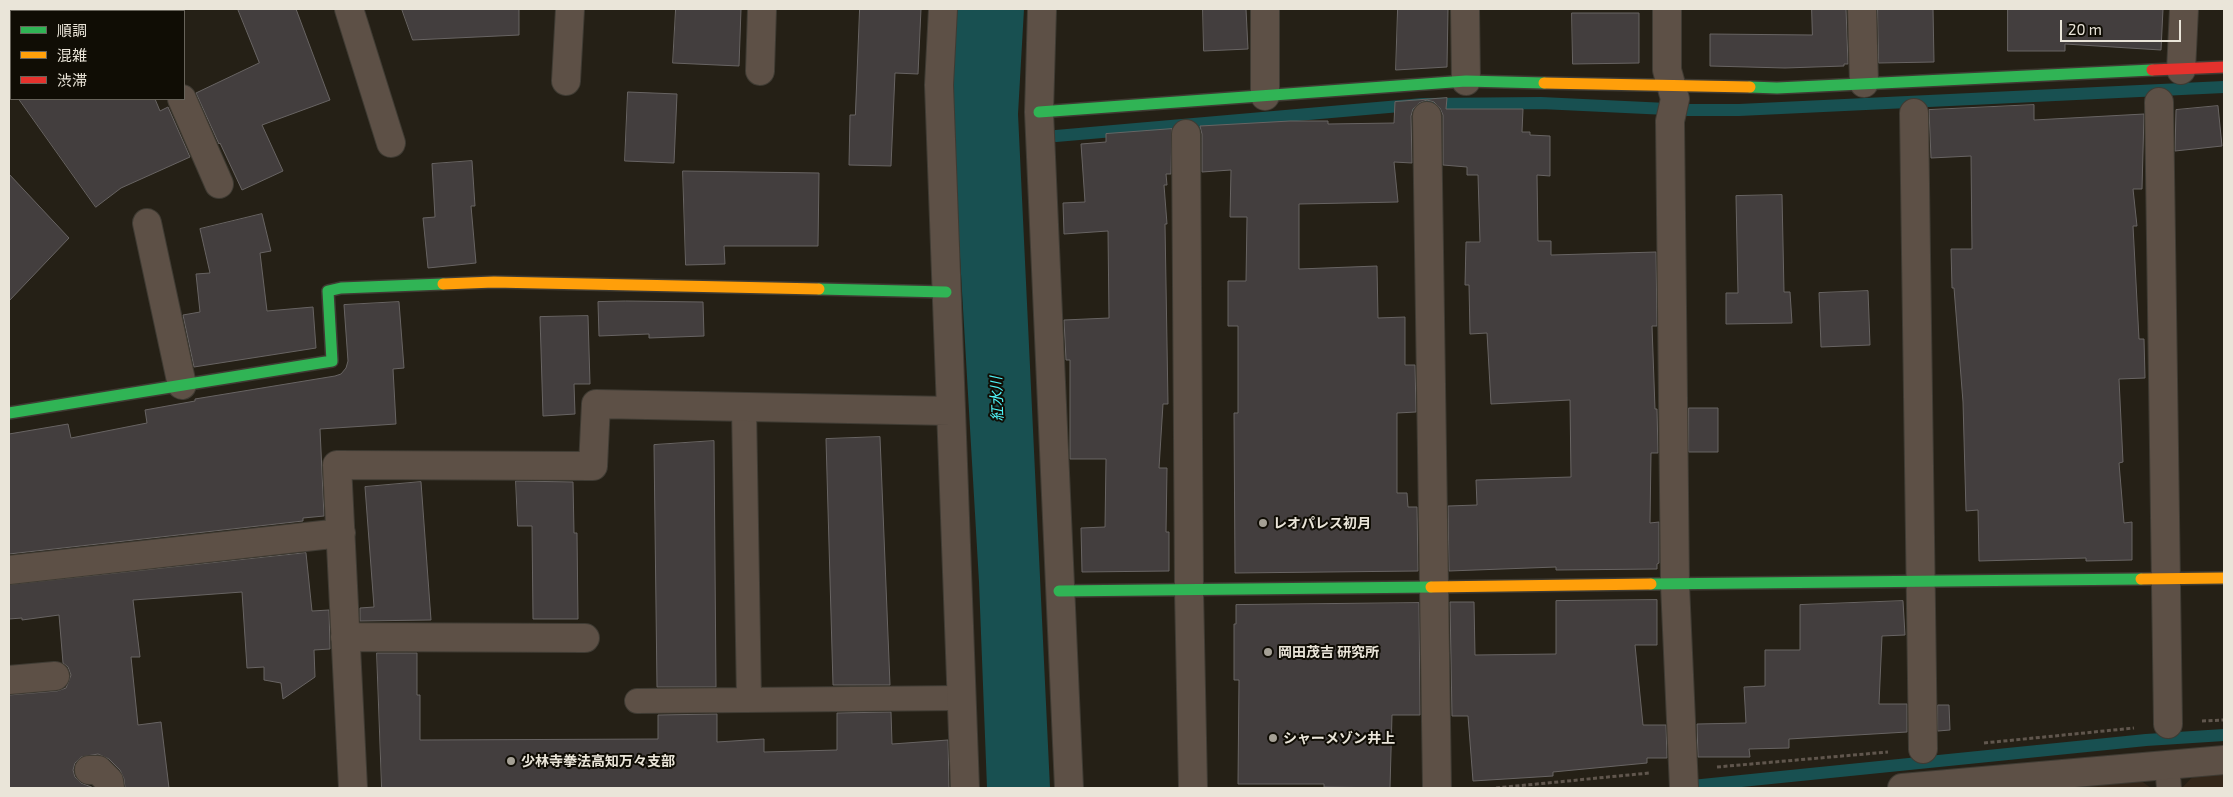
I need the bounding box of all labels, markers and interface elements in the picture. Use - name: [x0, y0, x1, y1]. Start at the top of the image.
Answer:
- legend: [10, 10, 185, 100]
- scale bar: [2063, 10, 2184, 42]
- text: 20 m: [2068, 20, 2102, 38]
- text: 順調: [57, 21, 87, 39]
- text: 混雑: [57, 46, 87, 64]
- text: 渋滞: [57, 71, 87, 89]
- water label: 紅水川: [987, 376, 1007, 422]
- place label: レオパレス初月: [1273, 515, 1371, 531]
- marker: レオパレス初月: [1257, 517, 1269, 529]
- place label: 岡田茂吉 研究所: [1278, 644, 1379, 660]
- marker: 岡田茂吉 研究所: [1262, 646, 1274, 658]
- place label: シャーメゾン井上: [1283, 730, 1395, 746]
- marker: シャーメゾン井上: [1267, 732, 1279, 744]
- place label: 少林寺拳法高知万々支部: [521, 753, 675, 769]
- marker: 少林寺拳法高知万々支部: [505, 755, 517, 767]

